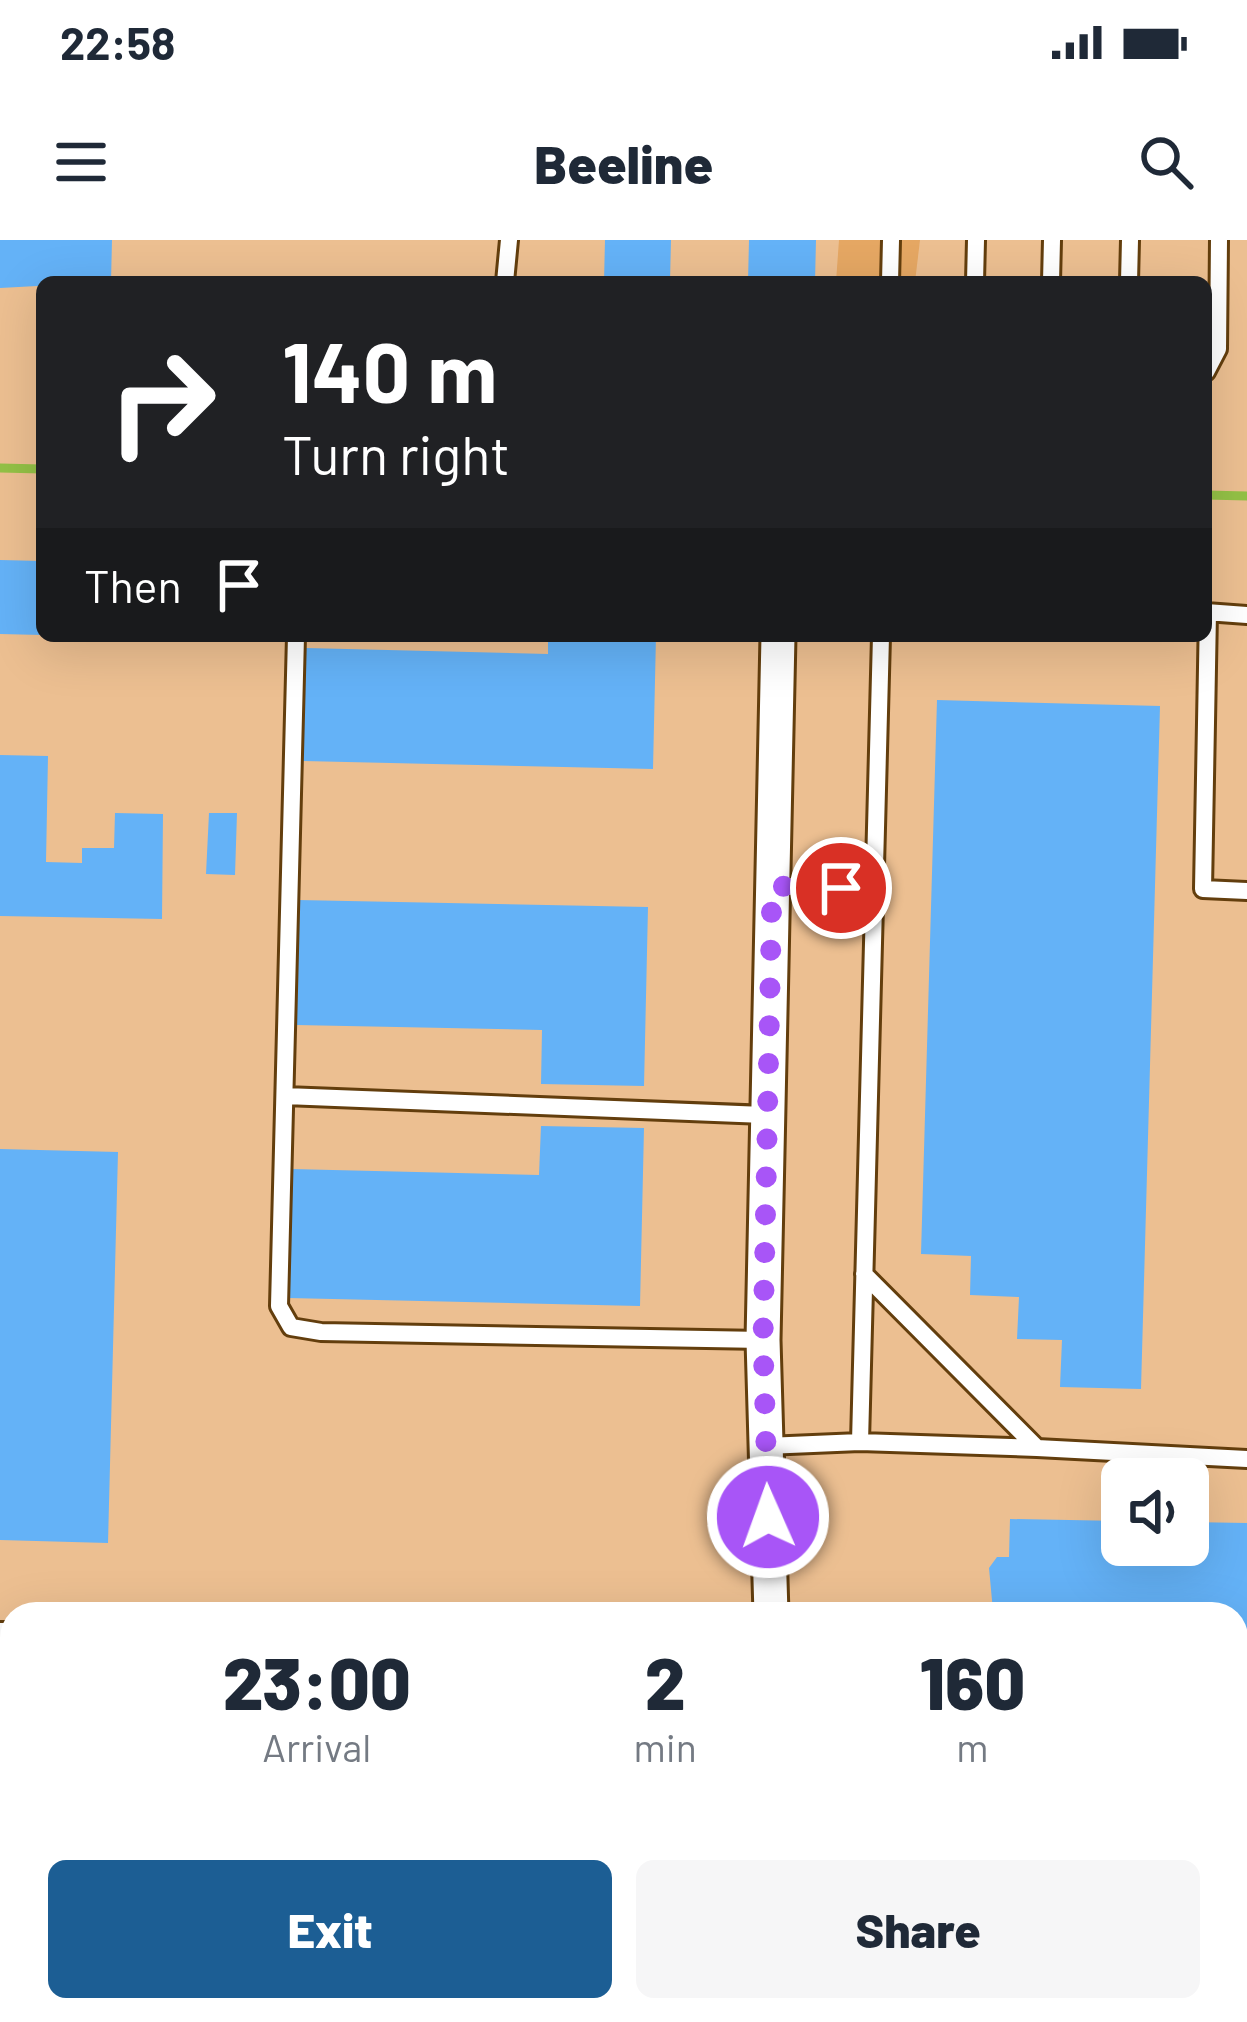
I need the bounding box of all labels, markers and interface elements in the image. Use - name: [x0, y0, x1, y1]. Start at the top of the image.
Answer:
- text: 22:58: [60, 15, 175, 69]
- icon: menu: [48, 129, 114, 195]
- icon: search: [1133, 129, 1199, 195]
- text: Beeline: [534, 130, 713, 195]
- text: 140 m: [282, 319, 497, 420]
- icon: right: [84, 324, 240, 480]
- text: Turn right: [282, 421, 510, 486]
- icon: arrive: [206, 552, 272, 618]
- text: Then: [84, 558, 182, 612]
- pin: [790, 837, 892, 939]
- icon: arrive: [808, 855, 874, 921]
- position arrow: [705, 1454, 831, 1580]
- map controls: [1101, 1458, 1209, 1566]
- button: sound: [1101, 1458, 1209, 1566]
- text: 23:00: [223, 1638, 411, 1724]
- text: 2: [645, 1638, 686, 1724]
- text: 160: [919, 1638, 1025, 1724]
- text: Arrival: [262, 1723, 371, 1770]
- text: min: [634, 1723, 697, 1770]
- text: m: [956, 1723, 989, 1770]
- button: Exit: [48, 1860, 612, 1998]
- button: Share: [636, 1860, 1200, 1998]

